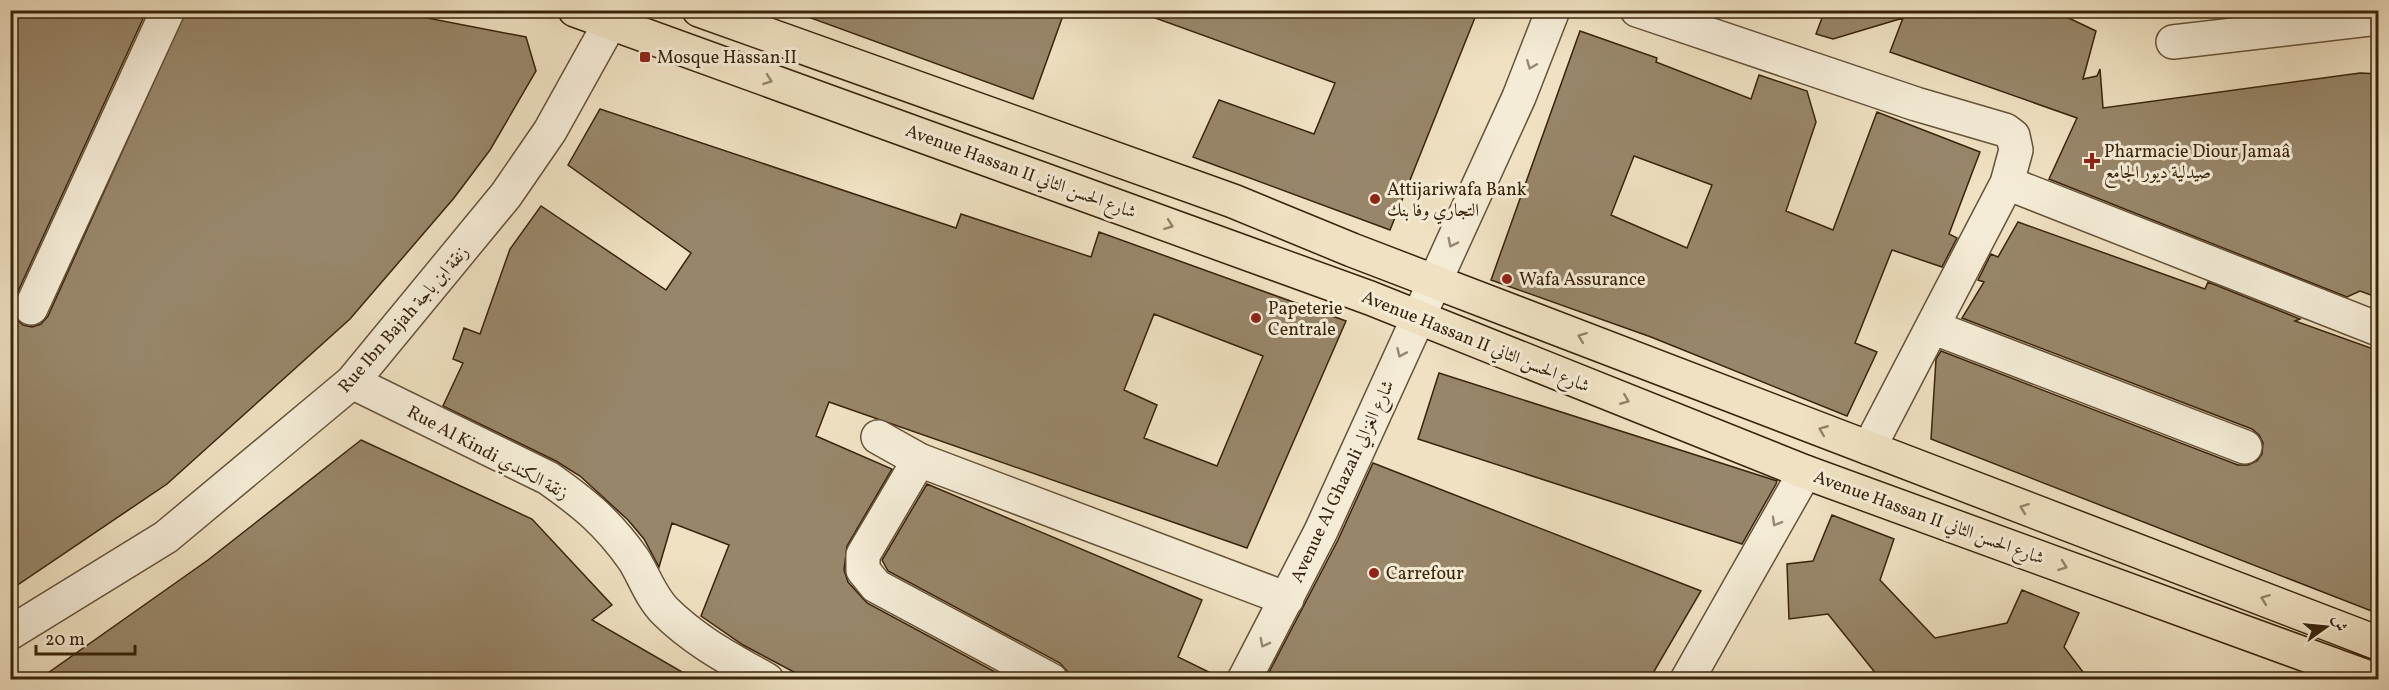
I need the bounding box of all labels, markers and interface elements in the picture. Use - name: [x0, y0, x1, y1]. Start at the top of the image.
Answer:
- place label: Mosque Hassan II: [657, 46, 797, 71]
- marker: Mosque Hassan II: [638, 50, 652, 64]
- one-way arrow: [1526, 59, 1538, 70]
- one-way arrow: [762, 72, 773, 85]
- street label: Avenue Hassan II شارع الحسن الثاني: [901, 119, 1139, 227]
- place label: Pharmacie Diour Jamaâ صيدلية ديور الجامع: [2104, 140, 2290, 188]
- marker: Pharmacie Diour Jamaâ صيدلية ديور الجامع: [2085, 154, 2099, 168]
- place label: Attijariwafa Bank التجاري وفا بنك: [1387, 178, 1527, 225]
- marker: Attijariwafa Bank التجاري وفا بنك: [1368, 192, 1382, 206]
- one-way arrow: [1163, 217, 1173, 230]
- one-way arrow: [1448, 237, 1460, 248]
- street label: Rue Ibn Bajah زنقة ابن باجة: [333, 241, 475, 399]
- place label: Wafa Assurance: [1519, 268, 1646, 293]
- marker: Wafa Assurance: [1500, 272, 1514, 286]
- street label: Avenue Hassan II شارع الحسن الثاني: [1357, 285, 1593, 401]
- place label: Papeterie Centrale: [1268, 297, 1342, 343]
- marker: Papeterie Centrale: [1249, 311, 1263, 325]
- one-way arrow: [1577, 331, 1588, 344]
- one-way arrow: [1396, 346, 1408, 357]
- street label: Avenue Al Ghazali شارع الغزالي: [1285, 376, 1402, 587]
- one-way arrow: [1619, 393, 1630, 405]
- street label: Rue Al Kindi زنقة الكندي: [402, 400, 572, 507]
- one-way arrow: [1818, 424, 1828, 437]
- street label: Avenue Hassan II شارع الحسن الثاني: [1809, 465, 2047, 573]
- one-way arrow: [2019, 503, 2030, 515]
- one-way arrow: [1772, 516, 1784, 527]
- one-way arrow: [2057, 558, 2068, 571]
- place label: Carrefour: [1386, 562, 1464, 587]
- marker: Carrefour: [1367, 566, 1381, 580]
- one-way arrow: [2260, 594, 2271, 607]
- north arrow: [2296, 597, 2356, 657]
- text: ش: [2326, 613, 2351, 634]
- scale bar: [36, 618, 135, 656]
- text: 20 m: [45, 628, 85, 653]
- one-way arrow: [1260, 636, 1271, 647]

